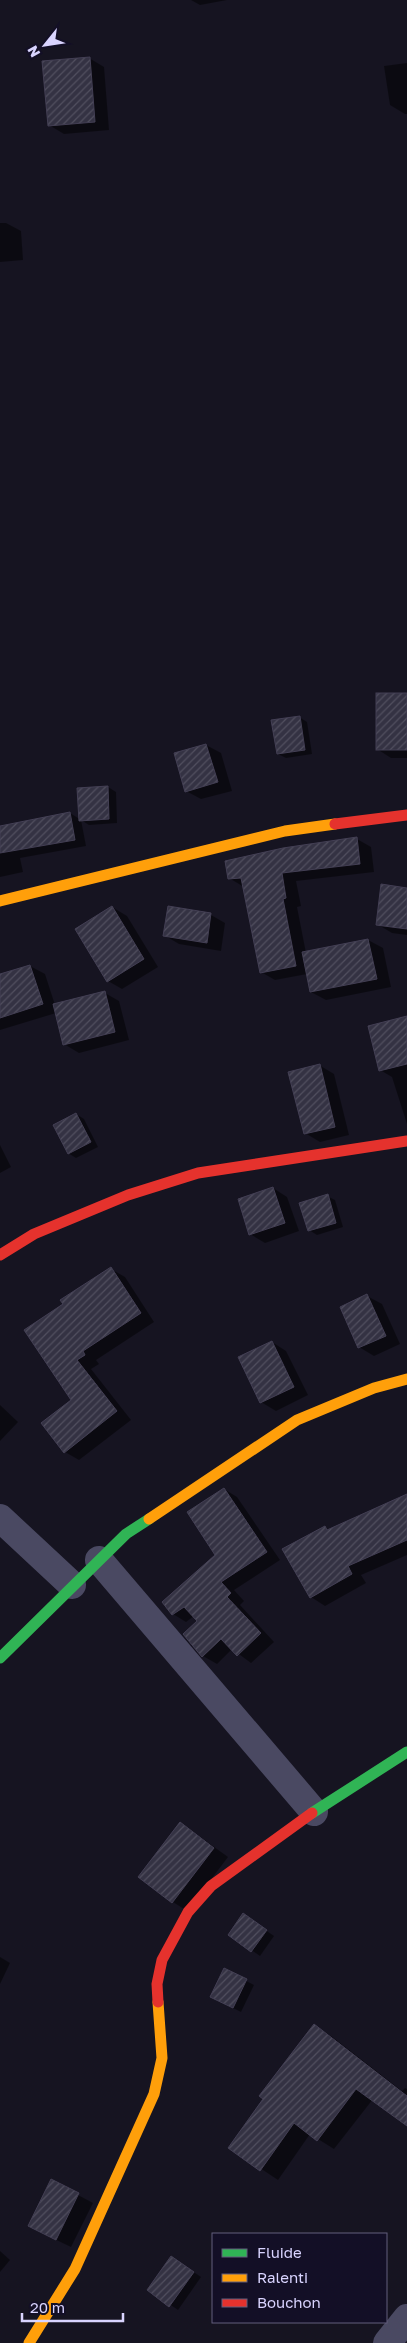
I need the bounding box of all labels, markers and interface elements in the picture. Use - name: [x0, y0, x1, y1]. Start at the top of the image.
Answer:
- north arrow: [20, 20, 70, 70]
- text: N: [23, 43, 43, 61]
- legend: [212, 2233, 387, 2323]
- text: Fluide: [257, 2243, 302, 2261]
- text: Ralenti: [257, 2268, 308, 2286]
- scale bar: [22, 2290, 124, 2322]
- text: Bouchon: [257, 2293, 321, 2311]
- text: 20 m: [30, 2298, 65, 2316]

